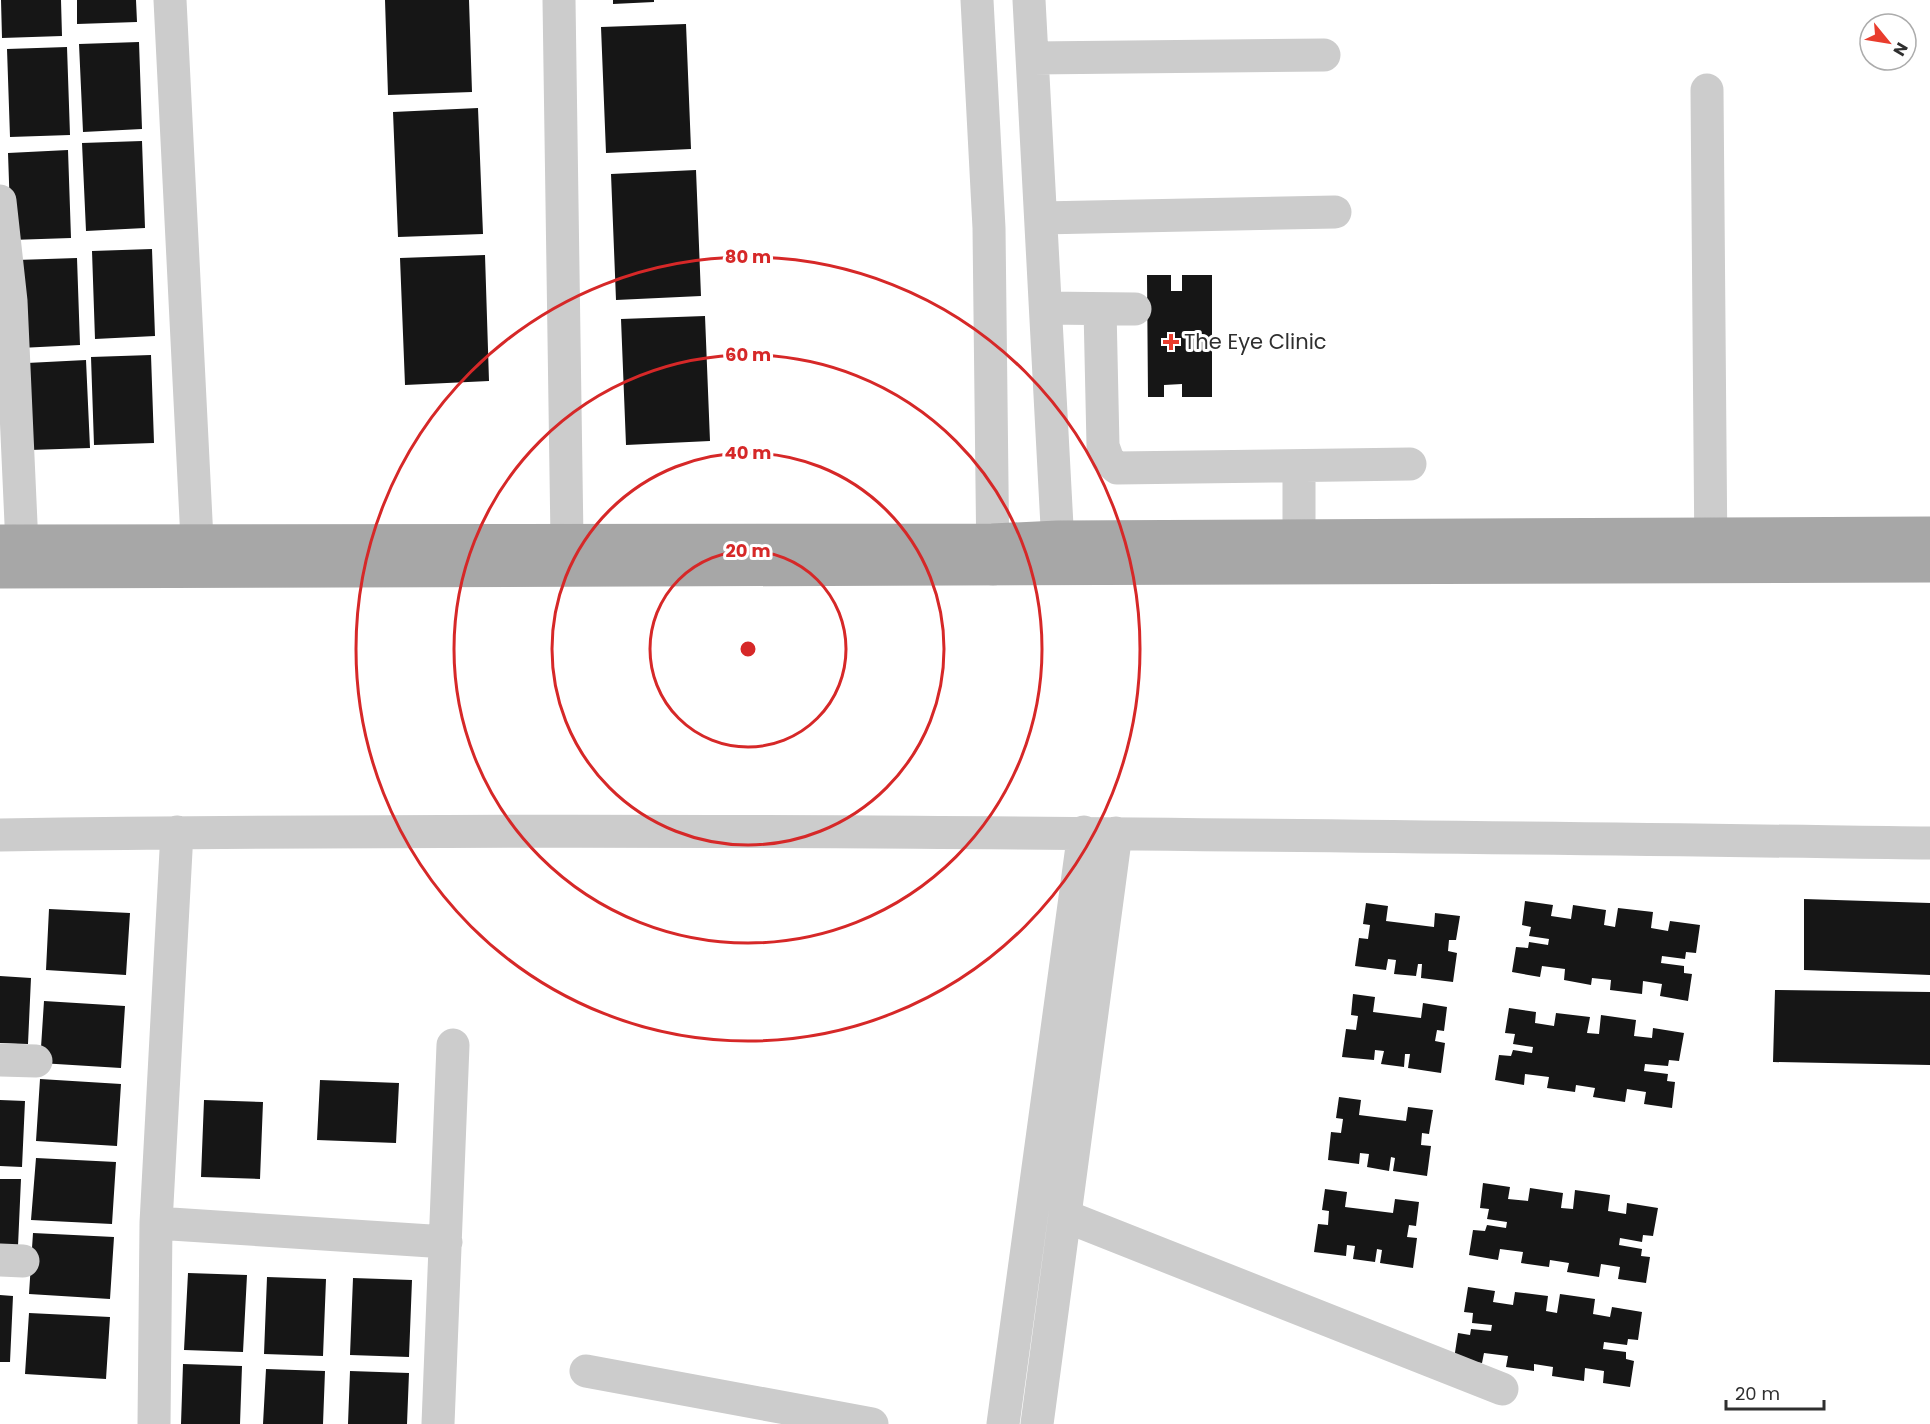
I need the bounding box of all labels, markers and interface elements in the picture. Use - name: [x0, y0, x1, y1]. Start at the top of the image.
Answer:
- north arrow: [1858, 12, 1918, 72]
- text: N: [1888, 38, 1914, 60]
- text: 80 m: [725, 244, 771, 269]
- place label: The Eye Clinic: [1184, 327, 1327, 356]
- marker: The Eye Clinic: [1162, 333, 1180, 351]
- text: 60 m: [725, 342, 771, 367]
- text: 40 m: [725, 440, 771, 465]
- text: 20 m: [726, 538, 770, 563]
- centre of rings: [738, 639, 758, 659]
- scale bar: [1726, 1373, 1824, 1411]
- text: 20 m: [1735, 1381, 1780, 1406]

